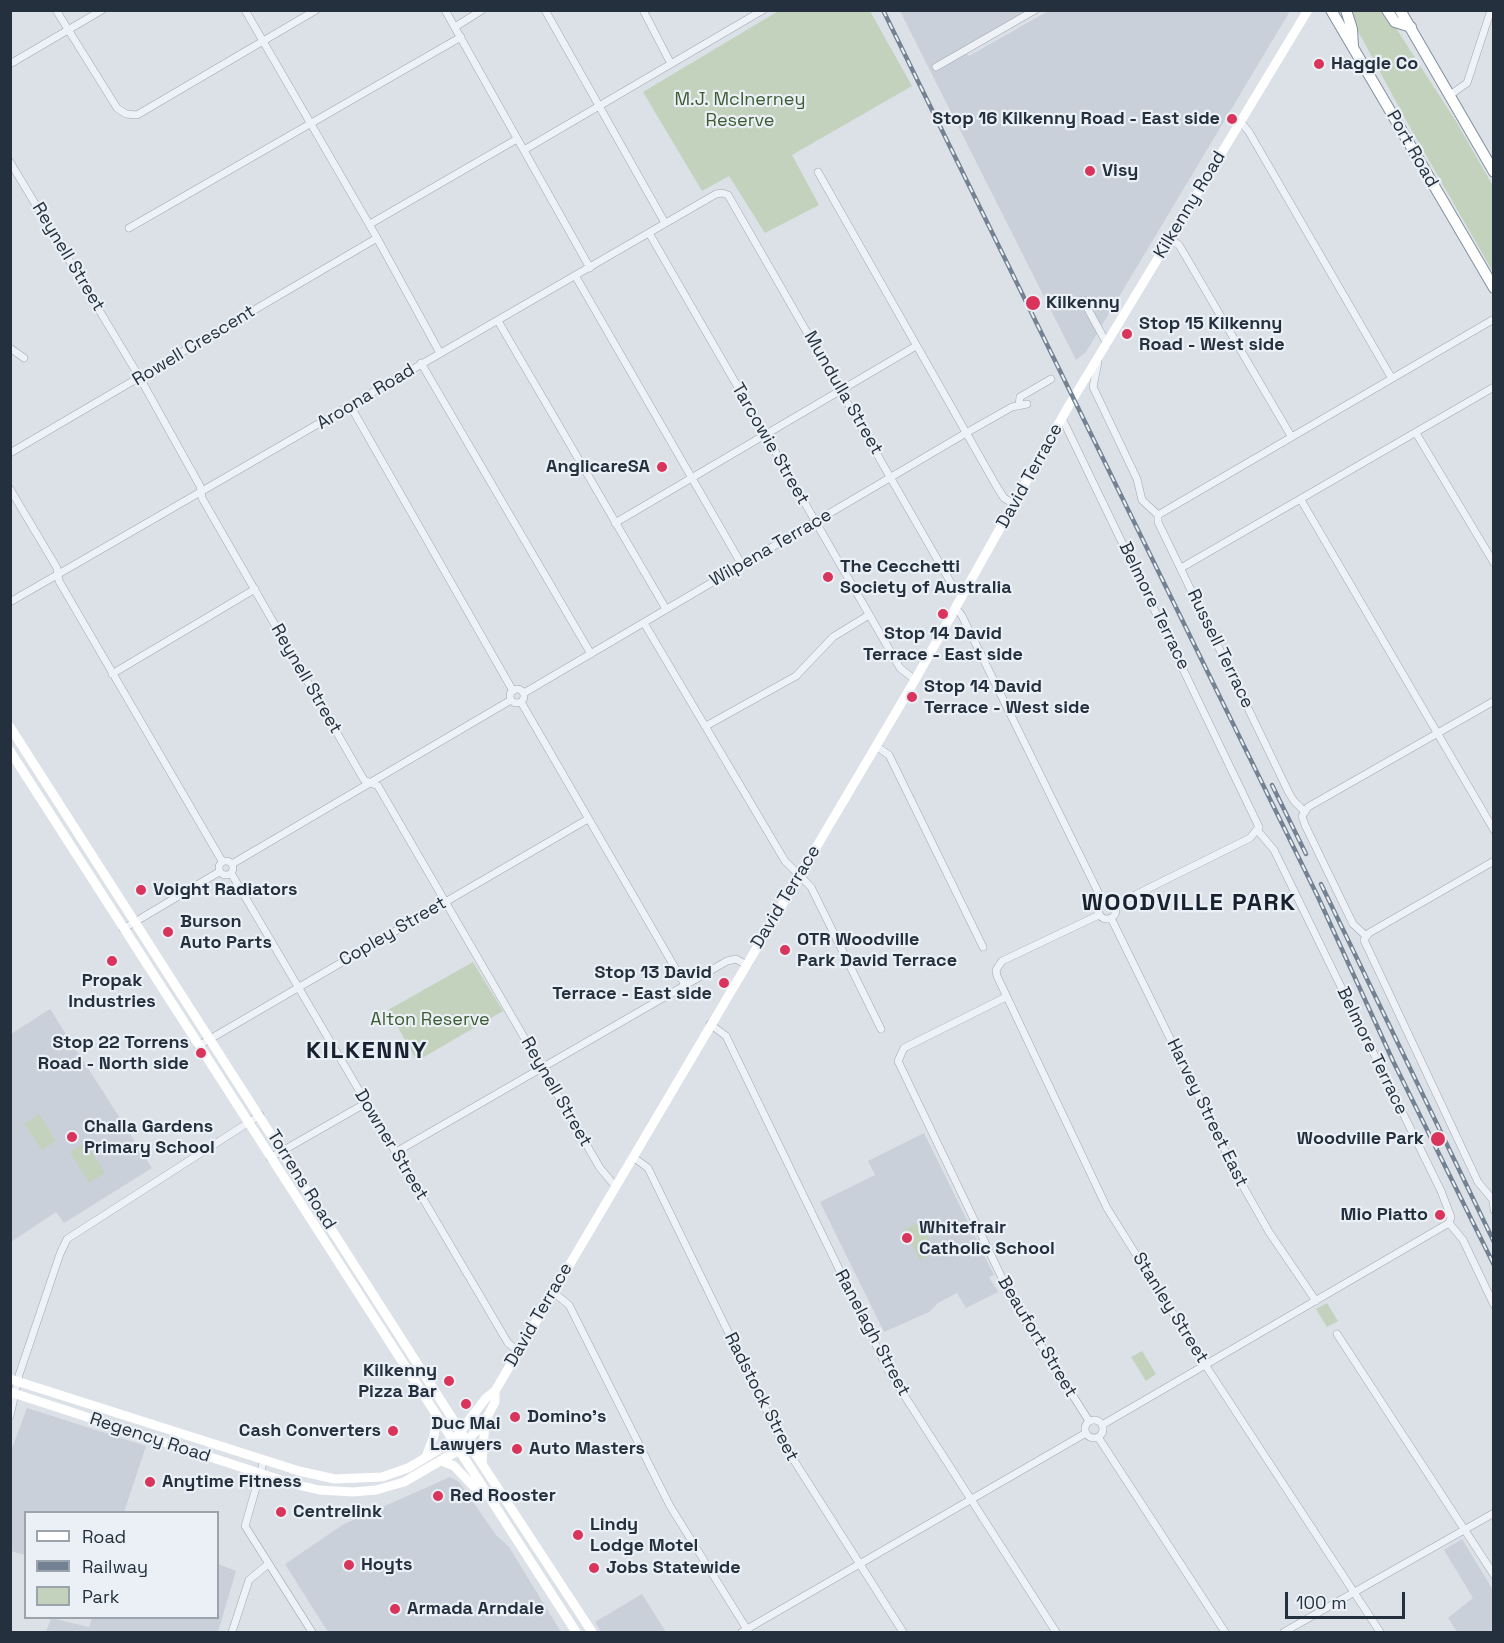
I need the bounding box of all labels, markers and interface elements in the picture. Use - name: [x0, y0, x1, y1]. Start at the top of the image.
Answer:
- place label: Haggle Co: [1331, 53, 1418, 75]
- marker: Haggle Co: [1312, 57, 1326, 71]
- park label: M.J. McInerney Reserve: [675, 89, 805, 132]
- street label: Port Road: [1381, 107, 1443, 191]
- place label: Stop 16 Kilkenny Road - East side: [932, 108, 1220, 130]
- marker: Stop 16 Kilkenny Road - East side: [1225, 112, 1239, 126]
- street label: Kilkenny Road: [1149, 147, 1231, 263]
- place label: Visy: [1102, 160, 1138, 182]
- marker: Visy: [1083, 164, 1097, 178]
- street label: Reynell Street: [27, 199, 109, 315]
- place label: Kilkenny: [1046, 292, 1120, 314]
- marker: Kilkenny: [1024, 294, 1042, 312]
- street label: Rowell Crescent: [129, 301, 259, 391]
- place label: Stop 15 Kilkenny Road - West side: [1139, 313, 1285, 356]
- street label: Mundulla Street: [799, 327, 887, 459]
- marker: Stop 15 Kilkenny Road - West side: [1120, 327, 1134, 341]
- street label: Aroona Road: [313, 359, 419, 435]
- street label: Tarcowie Street: [726, 379, 814, 509]
- street label: David Terrace: [992, 420, 1068, 532]
- place label: AnglicareSA: [546, 456, 650, 478]
- marker: AnglicareSA: [655, 460, 669, 474]
- street label: Wilpena Terrace: [706, 504, 836, 592]
- street label: Belmore Terrace: [1114, 539, 1194, 673]
- place label: The Cecchetti Society of Australia: [840, 556, 1012, 598]
- marker: The Cecchetti Society of Australia: [821, 570, 835, 584]
- street label: Russell Terrace: [1182, 586, 1258, 712]
- marker: Stop 14 David Terrace - East side: [936, 607, 950, 621]
- street label: Reynell Street: [266, 620, 346, 738]
- place label: Stop 14 David Terrace - East side: [863, 623, 1023, 666]
- place label: Stop 14 David Terrace - West side: [924, 676, 1090, 718]
- marker: Stop 14 David Terrace - West side: [905, 690, 919, 704]
- street label: David Terrace: [747, 842, 825, 952]
- place label: Voight Radiators: [153, 879, 297, 901]
- marker: Voight Radiators: [134, 883, 148, 897]
- district label: WOODVILLE PARK: [1081, 889, 1297, 917]
- street label: Copley Street: [336, 893, 450, 971]
- place label: Burson Auto Parts: [180, 911, 272, 954]
- marker: Burson Auto Parts: [161, 925, 175, 939]
- place label: OTR Woodville Park David Terrace: [797, 929, 957, 972]
- marker: OTR Woodville Park David Terrace: [778, 943, 792, 957]
- marker: Propak Industries: [105, 954, 119, 968]
- place label: Stop 13 David Terrace - East side: [552, 962, 712, 1004]
- place label: Propak Industries: [68, 970, 156, 1012]
- marker: Stop 13 David Terrace - East side: [717, 976, 731, 990]
- street label: Belmore Terrace: [1332, 984, 1412, 1118]
- park label: Alton Reserve: [370, 1009, 490, 1031]
- place label: Stop 22 Torrens Road - North side: [38, 1032, 189, 1074]
- street label: Reynell Street: [516, 1033, 596, 1151]
- street label: Harvey Street East: [1162, 1035, 1252, 1191]
- district label: KILKENNY: [306, 1037, 428, 1065]
- marker: Stop 22 Torrens Road - North side: [194, 1046, 208, 1060]
- street label: Downer Street: [349, 1086, 433, 1204]
- place label: Challa Gardens Primary School: [84, 1116, 215, 1158]
- street label: Torrens Road: [262, 1126, 340, 1234]
- place label: Woodville Park: [1297, 1128, 1424, 1150]
- marker: Challa Gardens Primary School: [65, 1130, 79, 1144]
- marker: Woodville Park: [1429, 1130, 1447, 1148]
- place label: Mio Piatto: [1341, 1204, 1428, 1226]
- marker: Mio Piatto: [1433, 1208, 1447, 1222]
- place label: Whitefrair Catholic School: [919, 1217, 1055, 1260]
- marker: Whitefrair Catholic School: [900, 1231, 914, 1245]
- street label: Stanley Street: [1127, 1249, 1213, 1367]
- street label: David Terrace: [501, 1259, 577, 1371]
- street label: Ranelagh Street: [830, 1266, 914, 1400]
- street label: Beaufort Street: [992, 1273, 1082, 1401]
- street label: Radstock Street: [719, 1329, 803, 1465]
- place label: Kilkenny Pizza Bar: [358, 1360, 437, 1402]
- marker: Kilkenny Pizza Bar: [442, 1374, 456, 1388]
- marker: Duc Mai Lawyers: [459, 1397, 473, 1411]
- place label: Domino's: [527, 1406, 606, 1428]
- street label: Regency Road: [87, 1408, 213, 1468]
- marker: Domino's: [508, 1410, 522, 1424]
- place label: Duc Mai Lawyers: [430, 1413, 502, 1456]
- place label: Cash Converters: [239, 1420, 381, 1442]
- marker: Cash Converters: [386, 1424, 400, 1438]
- place label: Auto Masters: [529, 1438, 645, 1460]
- marker: Auto Masters: [510, 1442, 524, 1456]
- place label: Anytime Fitness: [162, 1471, 302, 1493]
- marker: Anytime Fitness: [143, 1475, 157, 1489]
- place label: Red Rooster: [450, 1485, 556, 1507]
- marker: Red Rooster: [431, 1489, 445, 1503]
- place label: Centrelink: [293, 1501, 382, 1523]
- marker: Centrelink: [274, 1505, 288, 1519]
- legend: [24, 1511, 219, 1619]
- place label: Lindy Lodge Motel: [590, 1514, 698, 1556]
- text: Road: [82, 1525, 126, 1548]
- marker: Lindy Lodge Motel: [571, 1528, 585, 1542]
- place label: Hoyts: [361, 1554, 413, 1576]
- text: Railway: [82, 1555, 148, 1578]
- place label: Jobs Statewide: [606, 1557, 741, 1579]
- marker: Hoyts: [342, 1558, 356, 1572]
- marker: Jobs Statewide: [587, 1561, 601, 1575]
- scale bar: [1288, 1580, 1408, 1618]
- text: Park: [82, 1585, 119, 1608]
- text: 100 m: [1296, 1591, 1347, 1614]
- place label: Armada Arndale: [407, 1598, 544, 1620]
- marker: Armada Arndale: [388, 1602, 402, 1616]

